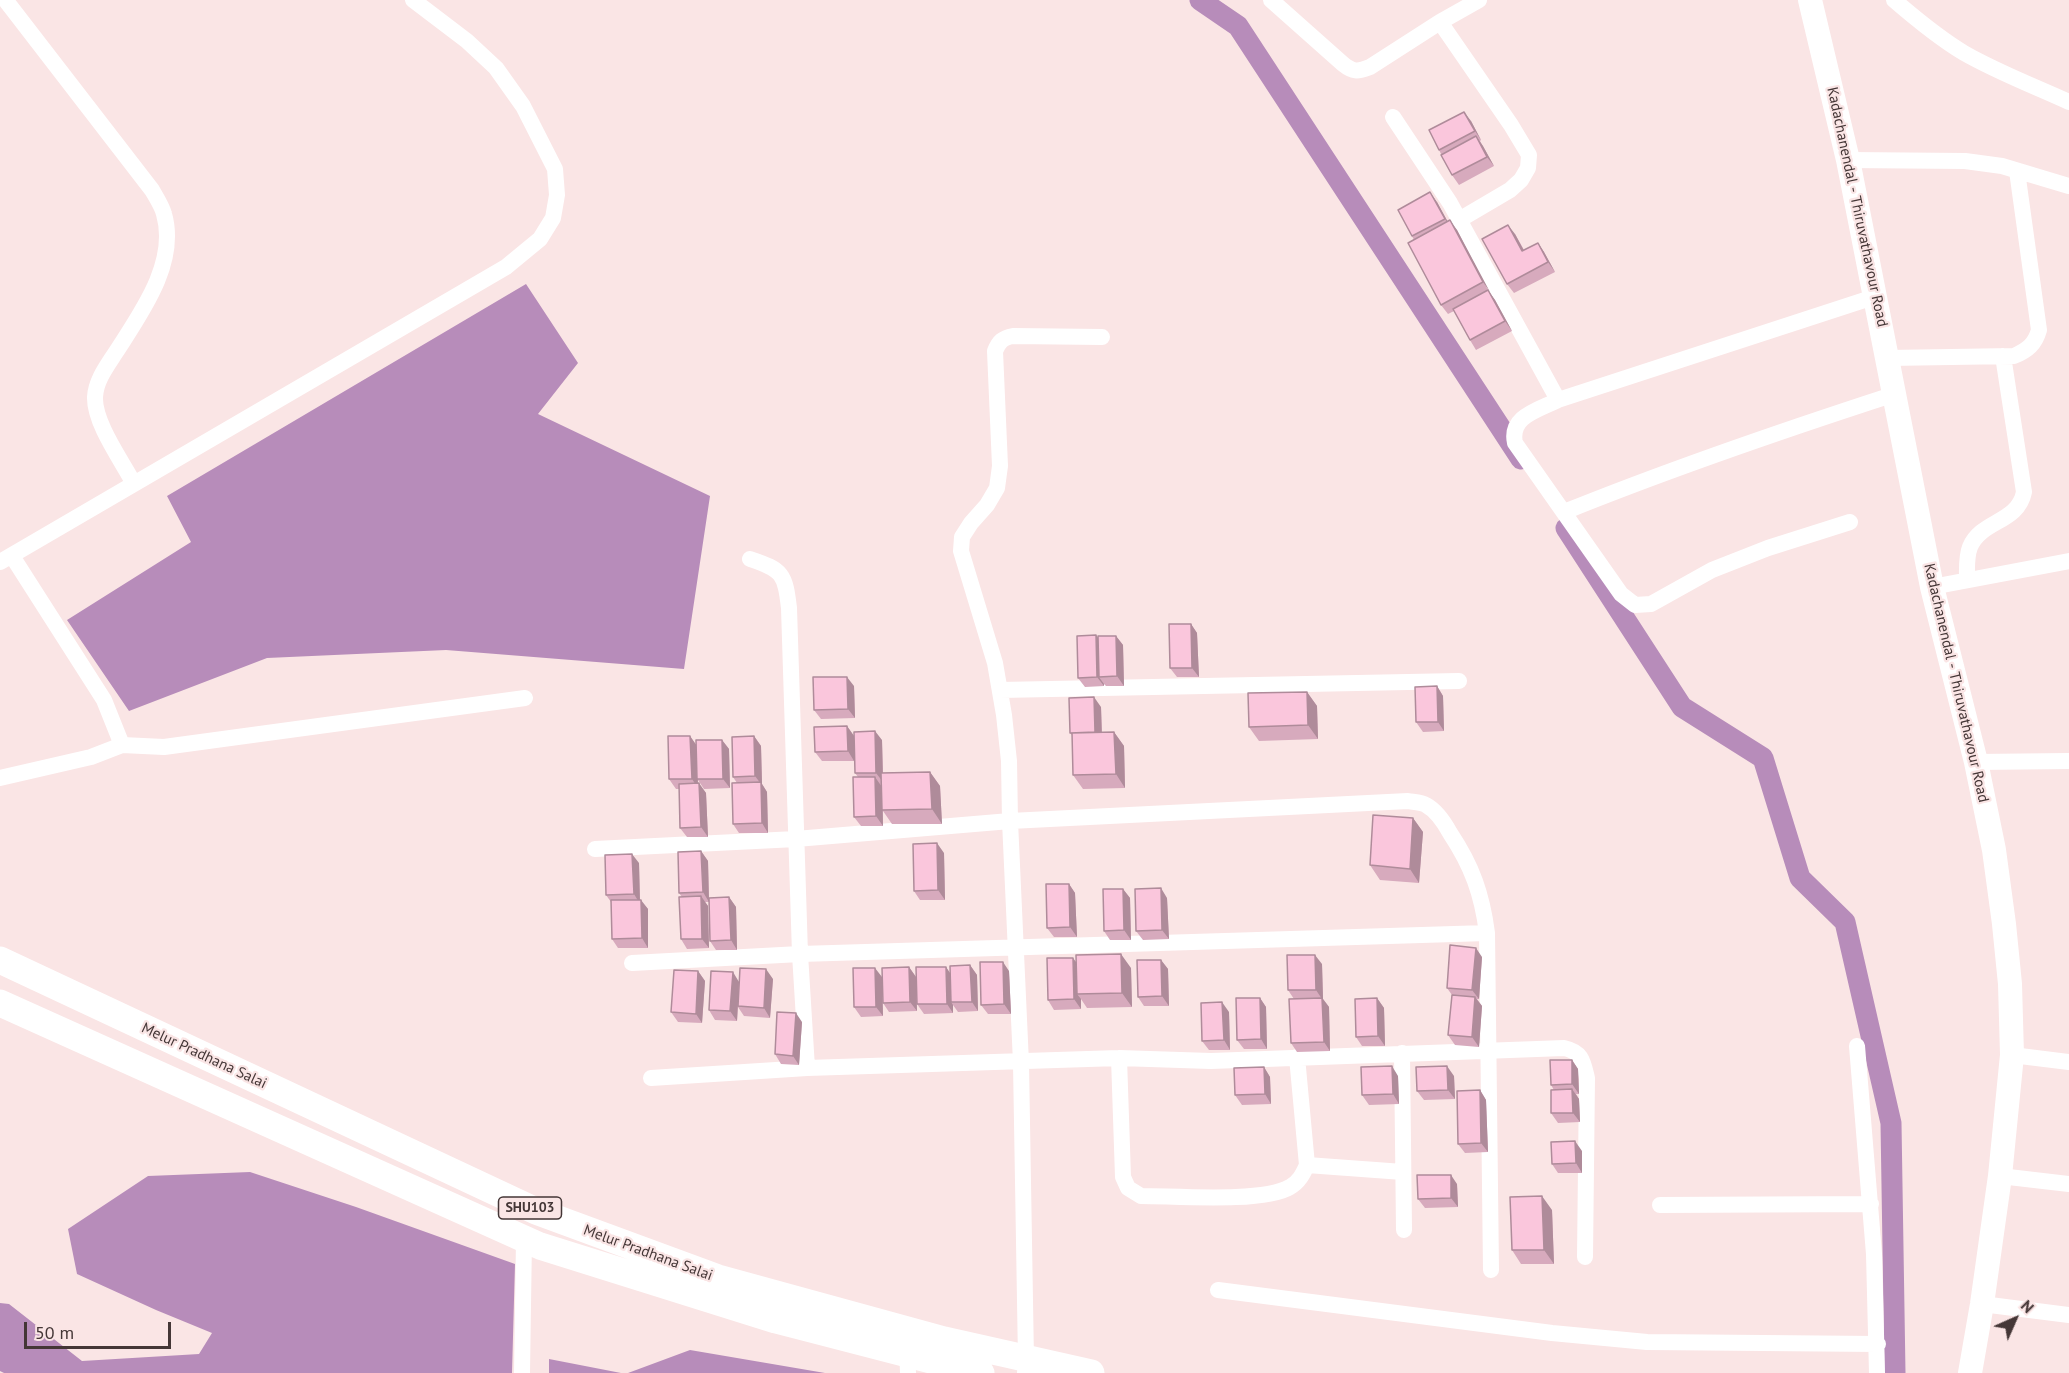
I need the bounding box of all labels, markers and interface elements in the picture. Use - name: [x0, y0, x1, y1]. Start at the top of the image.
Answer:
- street label: Kadachanendal - Thiruvathavour Road: [1823, 85, 1891, 329]
- street label: Kadachanendal - Thiruvathavour Road: [1920, 562, 1992, 804]
- street label: Melur Pradhana Salai: [139, 1019, 269, 1093]
- road number: SHU103: [498, 1197, 562, 1219]
- street label: Melur Pradhana Salai: [581, 1221, 715, 1285]
- north arrow: [1985, 1289, 2045, 1349]
- text: N: [2017, 1295, 2039, 1317]
- scale bar: [27, 1310, 174, 1348]
- text: 50 m: [35, 1321, 74, 1344]

